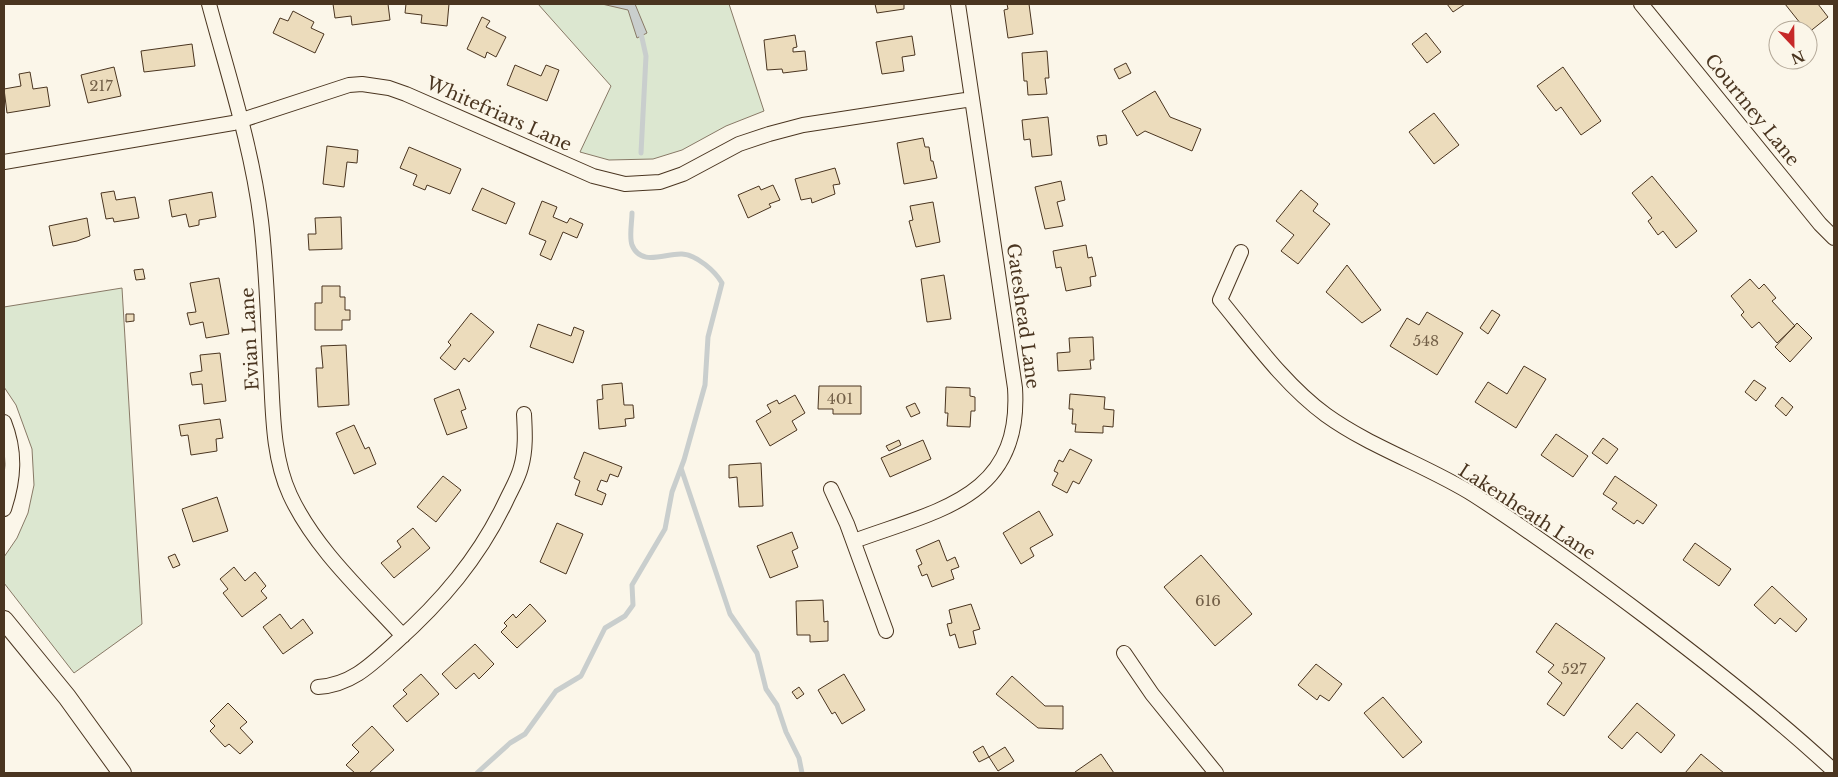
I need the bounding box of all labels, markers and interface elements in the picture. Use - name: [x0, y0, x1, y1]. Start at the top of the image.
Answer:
- north arrow: [1768, 20, 1818, 70]
- text: N: [1788, 46, 1807, 68]
- street label: Courtney Lane: [1700, 49, 1804, 171]
- street label: Whitefriars Lane: [422, 72, 575, 156]
- house number: 217: [89, 76, 113, 95]
- street label: Gateshead Lane: [1002, 242, 1044, 390]
- street label: Evian Lane: [236, 287, 264, 391]
- house number: 548: [1413, 331, 1439, 350]
- house number: 401: [827, 389, 853, 408]
- street label: Lakenheath Lane: [1454, 459, 1600, 565]
- house number: 616: [1195, 591, 1221, 610]
- house number: 527: [1561, 659, 1587, 678]

